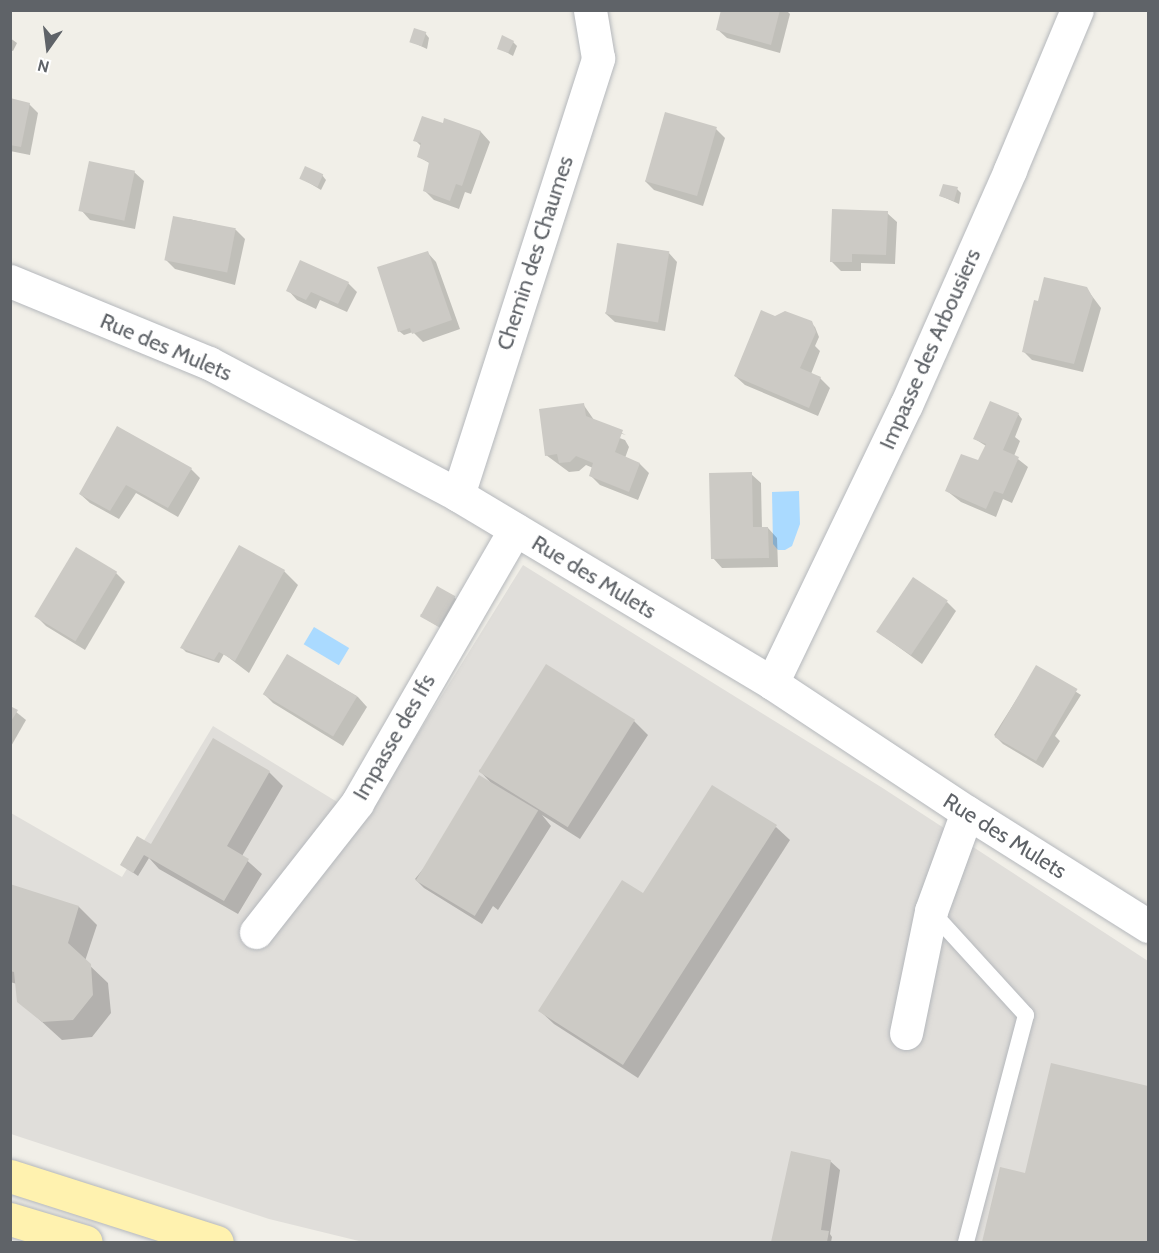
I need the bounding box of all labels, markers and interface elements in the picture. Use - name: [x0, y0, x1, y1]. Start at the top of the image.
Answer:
- north arrow: [18, 18, 78, 78]
- text: N: [36, 55, 51, 77]
- street label: Chemin des Chaumes: [491, 153, 579, 353]
- street label: Impasse des Arbousiers: [874, 245, 986, 453]
- street label: Rue des Mulets: [96, 307, 236, 387]
- street label: Rue des Mulets: [527, 530, 661, 624]
- street label: Impasse des Ifs: [347, 669, 441, 805]
- street label: Rue des Mulets: [939, 788, 1071, 884]

